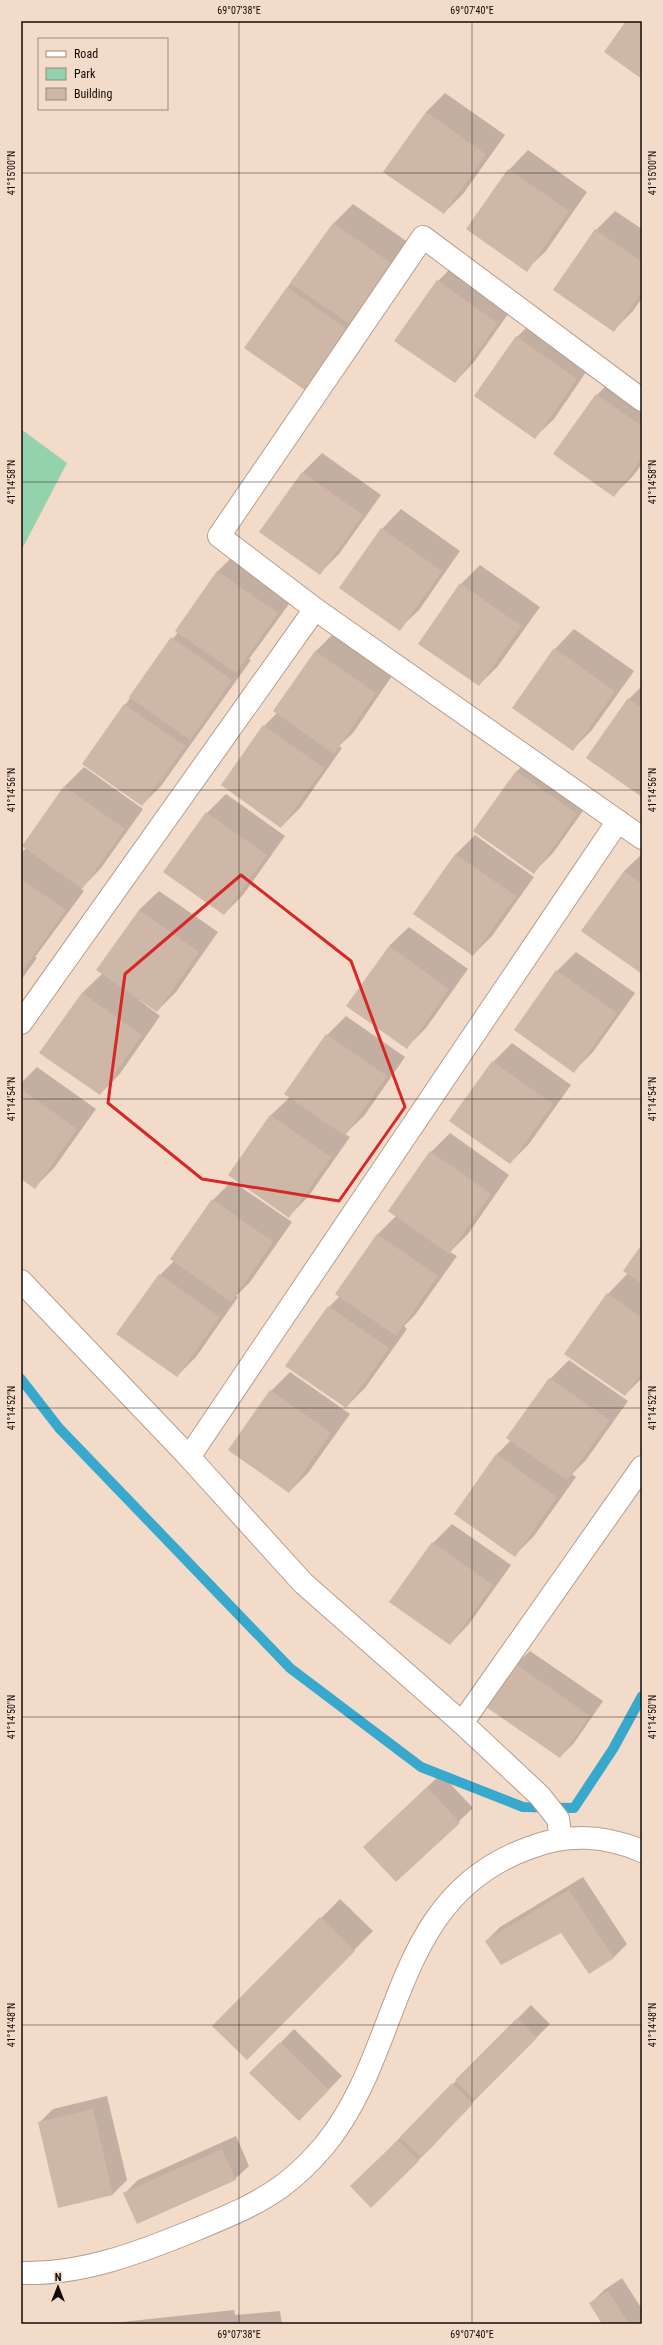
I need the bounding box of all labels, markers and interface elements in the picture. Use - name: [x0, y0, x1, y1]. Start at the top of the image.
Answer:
- text: 69°07'38"E: [217, 5, 261, 16]
- text: 69°07'40"E: [450, 5, 494, 16]
- legend: [38, 38, 168, 110]
- text: Road: [74, 47, 98, 61]
- text: Park: [74, 67, 96, 81]
- text: Building: [74, 87, 112, 101]
- text: 41°15'00"N: [6, 151, 17, 195]
- text: 41°15'00"N: [647, 151, 658, 195]
- text: 41°14'58"N: [6, 460, 17, 504]
- text: 41°14'58"N: [647, 460, 658, 504]
- text: 41°14'56"N: [6, 768, 17, 812]
- text: 41°14'56"N: [647, 768, 658, 812]
- text: 41°14'54"N: [6, 1077, 17, 1121]
- text: 41°14'54"N: [647, 1077, 658, 1121]
- text: 41°14'52"N: [6, 1386, 17, 1430]
- text: 41°14'52"N: [647, 1386, 658, 1430]
- text: 41°14'50"N: [6, 1695, 17, 1739]
- text: 41°14'50"N: [647, 1695, 658, 1739]
- text: 41°14'48"N: [6, 2003, 17, 2047]
- text: 41°14'48"N: [647, 2003, 658, 2047]
- north arrow: [38, 2267, 78, 2307]
- text: N: [55, 2271, 62, 2284]
- text: 69°07'38"E: [217, 2329, 261, 2340]
- text: 69°07'40"E: [450, 2329, 494, 2340]

